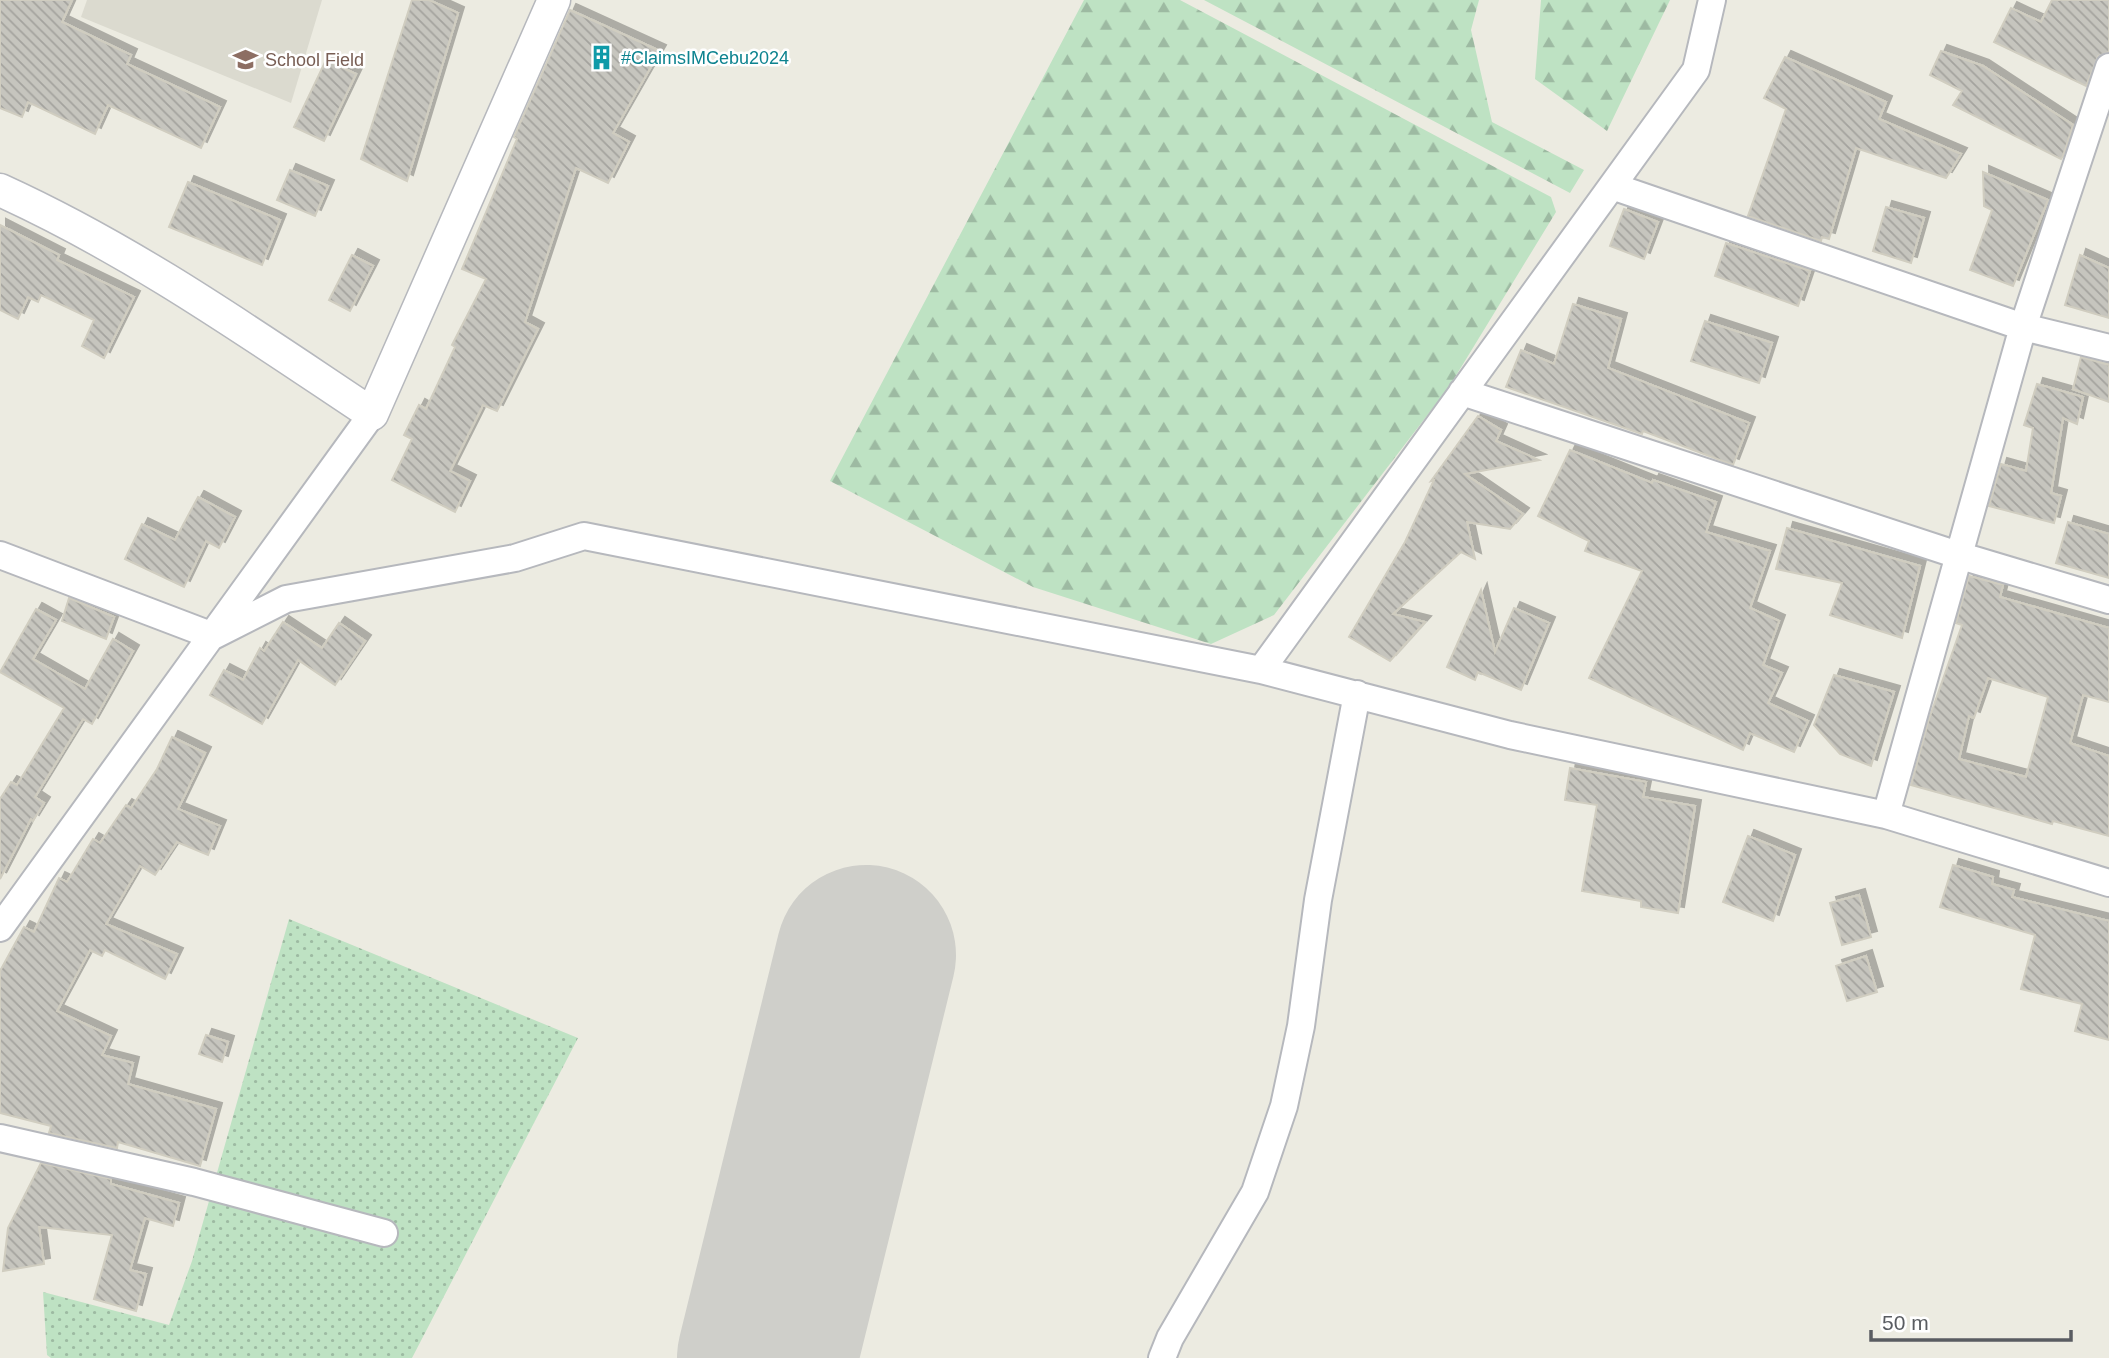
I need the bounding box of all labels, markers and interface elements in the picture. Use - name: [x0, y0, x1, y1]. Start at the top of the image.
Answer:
- building icon: #ClaimsIMCebu2024: [587, 44, 615, 72]
- school or university icon: School Field: [231, 46, 259, 74]
- place label: #ClaimsIMCebu2024: [621, 48, 789, 68]
- place label: School Field: [265, 50, 364, 70]
- scale bar: [1871, 1298, 2070, 1342]
- text: 50 m: [1882, 1311, 1929, 1334]

